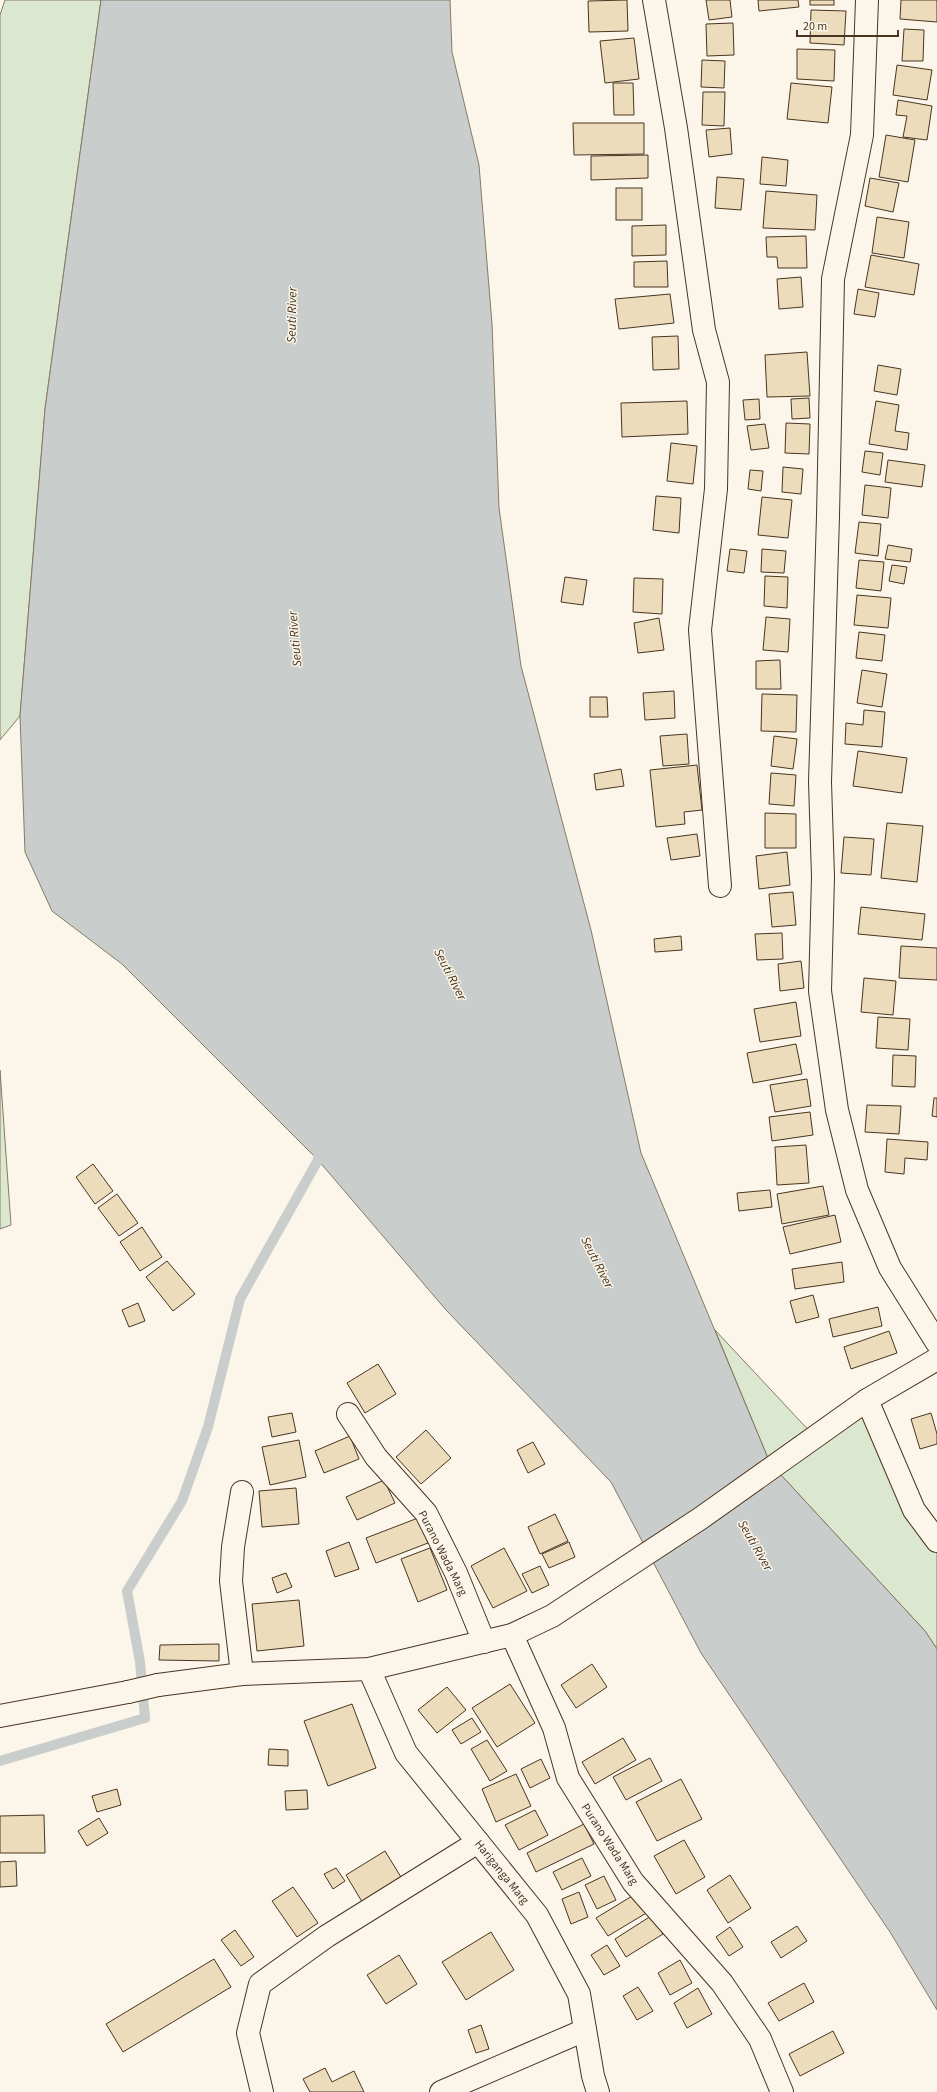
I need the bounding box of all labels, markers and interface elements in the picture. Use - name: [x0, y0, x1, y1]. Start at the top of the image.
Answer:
- scale bar: [797, 12, 898, 38]
- text: 20 m: [803, 18, 827, 35]
- water label: Seuti River: [283, 286, 301, 343]
- water label: Seuti River: [284, 610, 306, 668]
- water label: Seuti River: [429, 945, 471, 1004]
- water label: Seuti River: [576, 1233, 618, 1292]
- street label: Purano Wada Marg: [414, 1507, 471, 1599]
- water label: Seuti River: [733, 1517, 777, 1575]
- street label: Purano Wada Marg: [577, 1800, 642, 1888]
- street label: Hariganga Marg: [470, 1836, 533, 1908]

